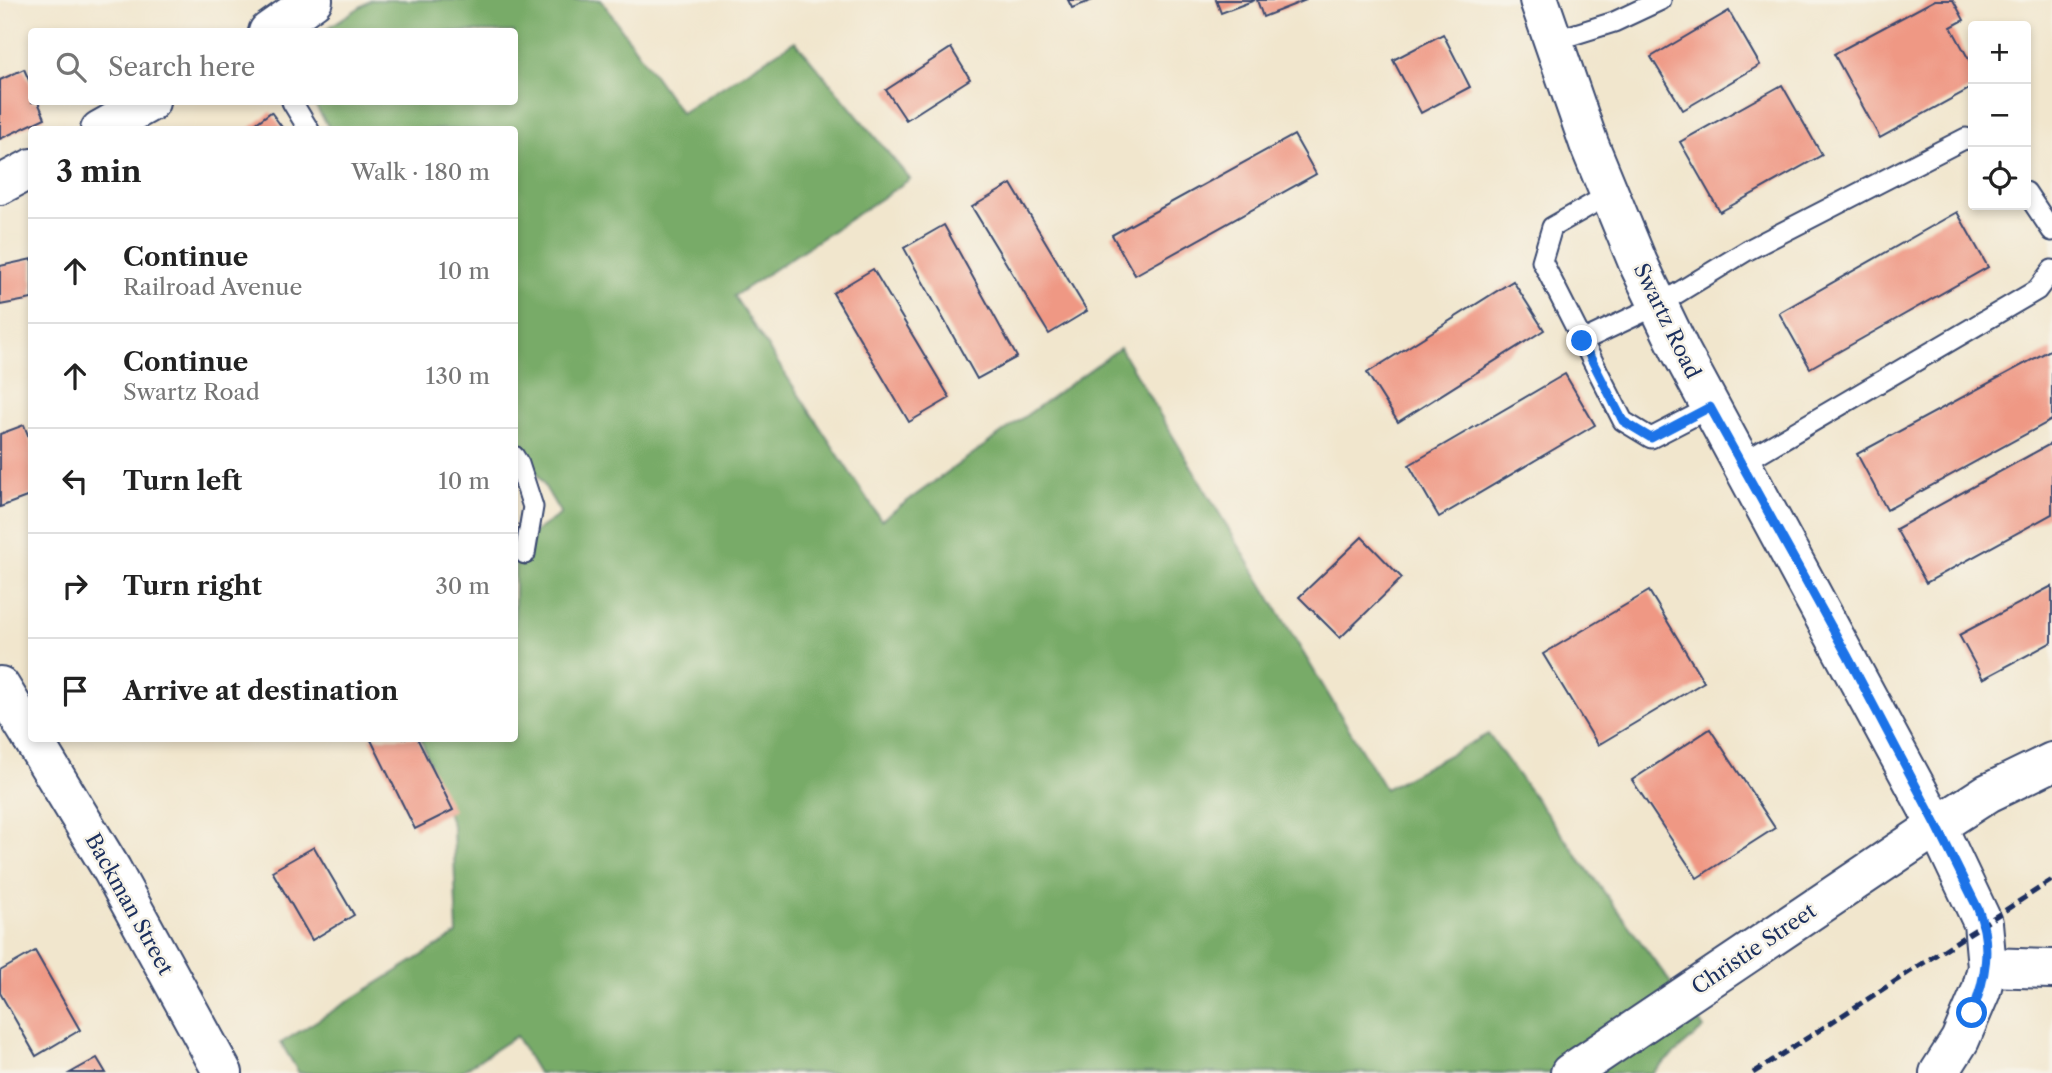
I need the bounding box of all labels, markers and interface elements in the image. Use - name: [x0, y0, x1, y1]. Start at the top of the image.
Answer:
- map controls: [1968, 21, 2031, 210]
- button: +: [1968, 21, 2031, 84]
- search box: [28, 28, 518, 105]
- icon: search: [52, 48, 90, 86]
- text: Search here: [108, 51, 255, 83]
- button: −: [1968, 84, 2031, 147]
- button: locate: [1968, 147, 2031, 210]
- text: 3 min: [56, 153, 142, 190]
- text: Walk · 180 m: [351, 158, 490, 186]
- text: Continue: [123, 241, 248, 273]
- icon: ahead: [56, 252, 94, 290]
- text: 10 m: [438, 257, 490, 285]
- street label: Swartz Road: [1629, 259, 1706, 383]
- text: Railroad Avenue: [123, 273, 302, 301]
- route end: [1566, 325, 1597, 356]
- text: Continue: [123, 346, 248, 378]
- icon: ahead: [56, 357, 94, 395]
- text: 130 m: [426, 362, 490, 390]
- text: Swartz Road: [123, 378, 260, 406]
- icon: left: [56, 462, 94, 500]
- text: Turn left: [123, 465, 242, 497]
- text: 10 m: [438, 467, 490, 495]
- icon: right: [56, 567, 94, 605]
- text: Turn right: [123, 570, 262, 602]
- text: 30 m: [435, 572, 490, 600]
- icon: arrive: [56, 672, 94, 710]
- text: Arrive at destination: [123, 675, 398, 707]
- street label: Backman Street: [80, 829, 179, 979]
- street label: Christie Street: [1687, 898, 1821, 999]
- route start: [1956, 997, 1987, 1028]

